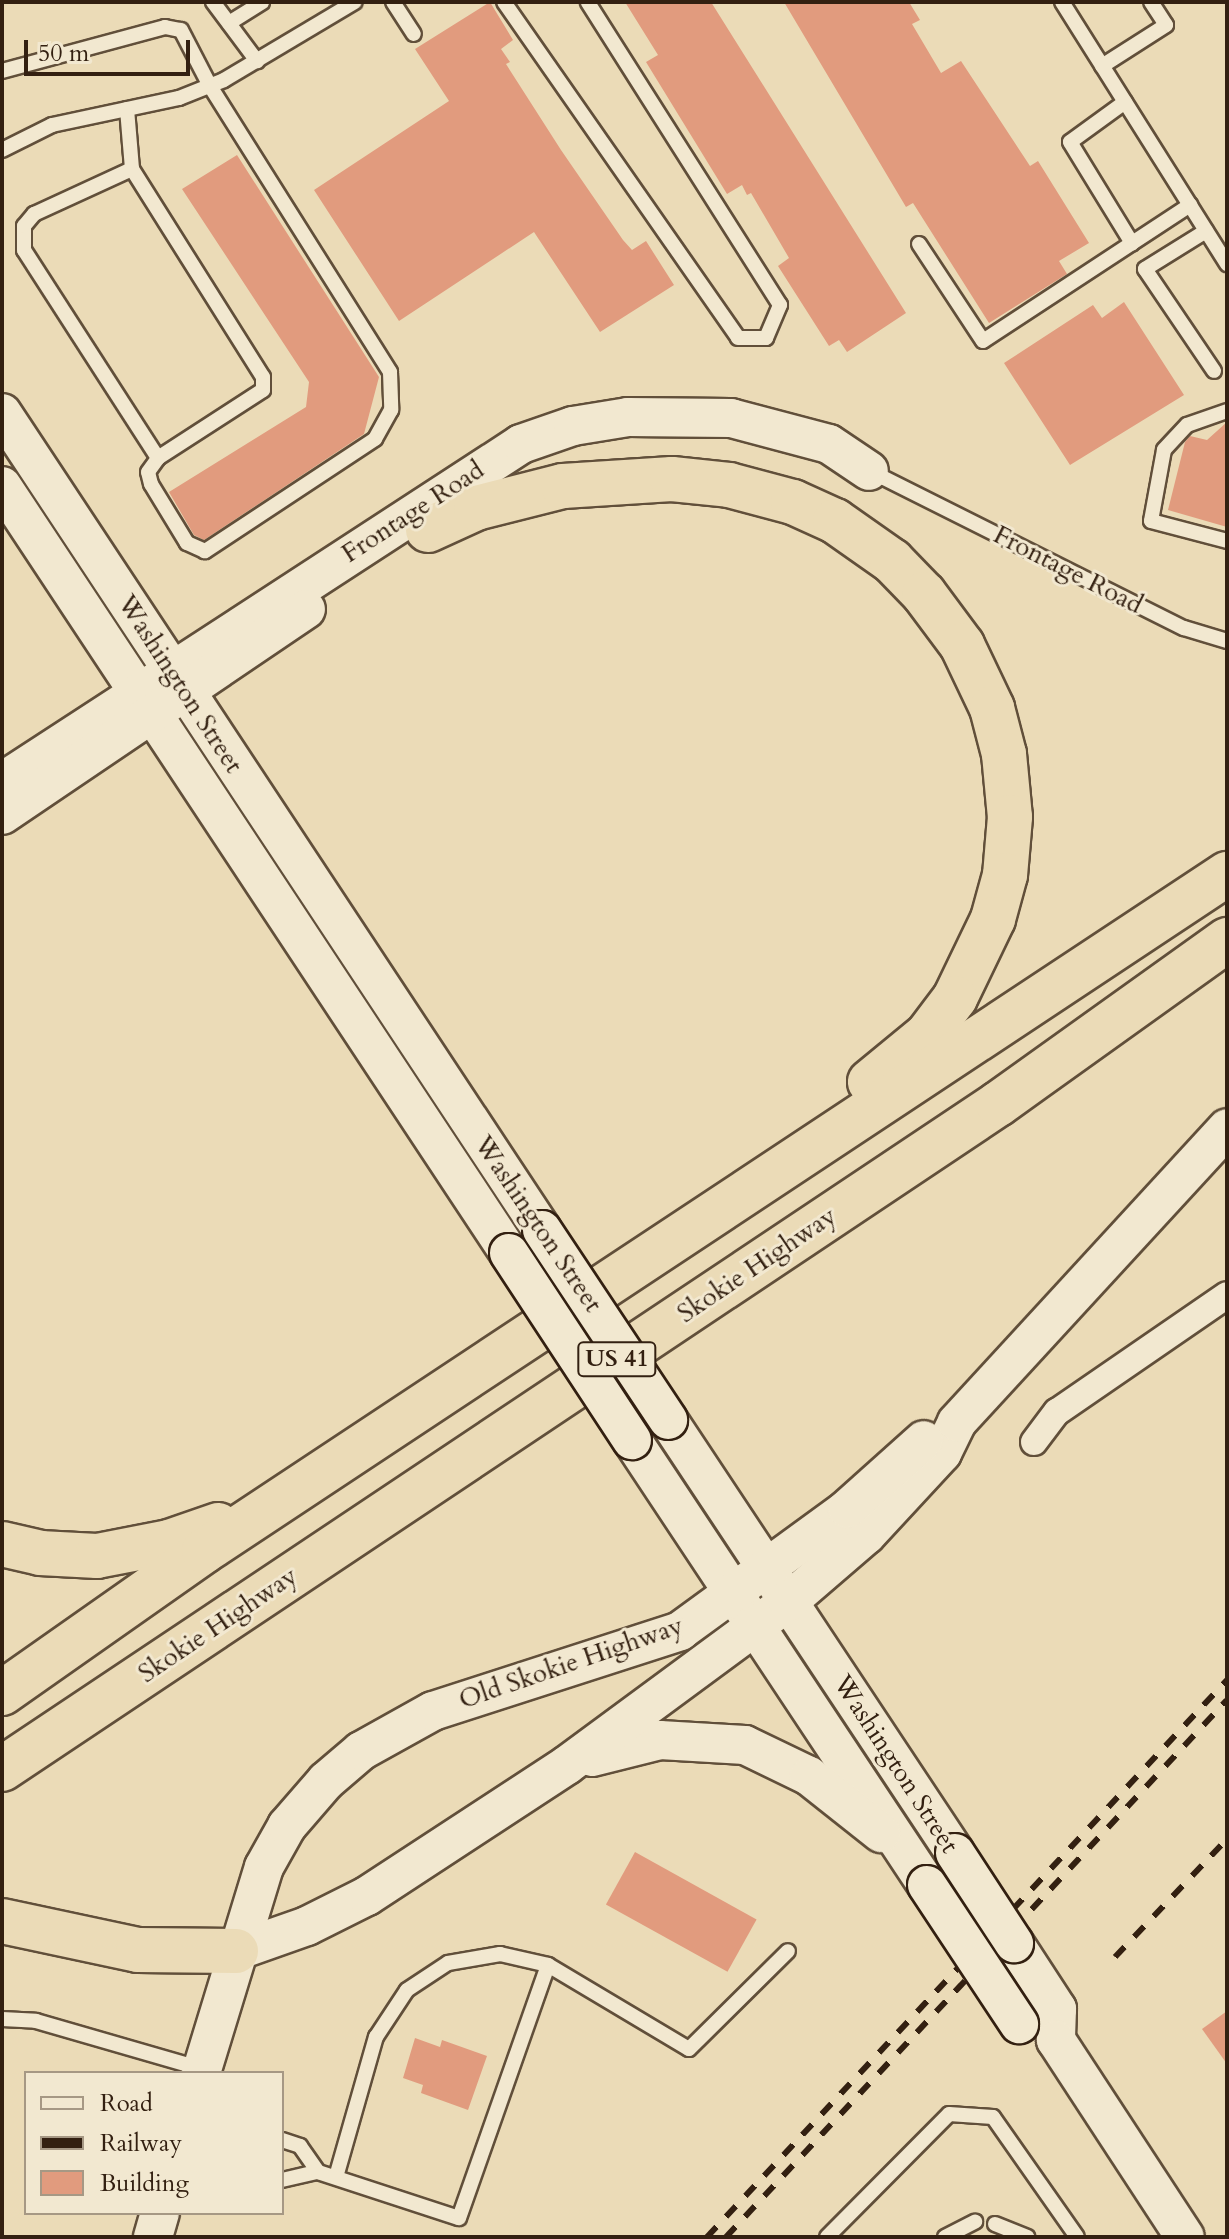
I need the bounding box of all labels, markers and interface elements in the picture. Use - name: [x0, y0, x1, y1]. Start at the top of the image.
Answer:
- scale bar: [28, 24, 194, 74]
- text: 50 m: [38, 37, 89, 70]
- street label: Frontage Road: [336, 455, 490, 569]
- street label: Frontage Road: [988, 519, 1148, 621]
- street label: Washington Street: [111, 589, 249, 779]
- street label: Washington Street: [467, 1130, 609, 1318]
- street label: Skokie Highway: [672, 1200, 842, 1330]
- road number: US 41: [577, 1339, 657, 1379]
- street label: Skokie Highway: [133, 1560, 303, 1690]
- street label: Old Skokie Highway: [455, 1610, 687, 1716]
- street label: Washington Street: [827, 1669, 965, 1859]
- legend: [24, 2071, 284, 2215]
- text: Road: [100, 2087, 153, 2120]
- text: Railway: [100, 2127, 182, 2160]
- text: Building: [100, 2167, 189, 2200]

